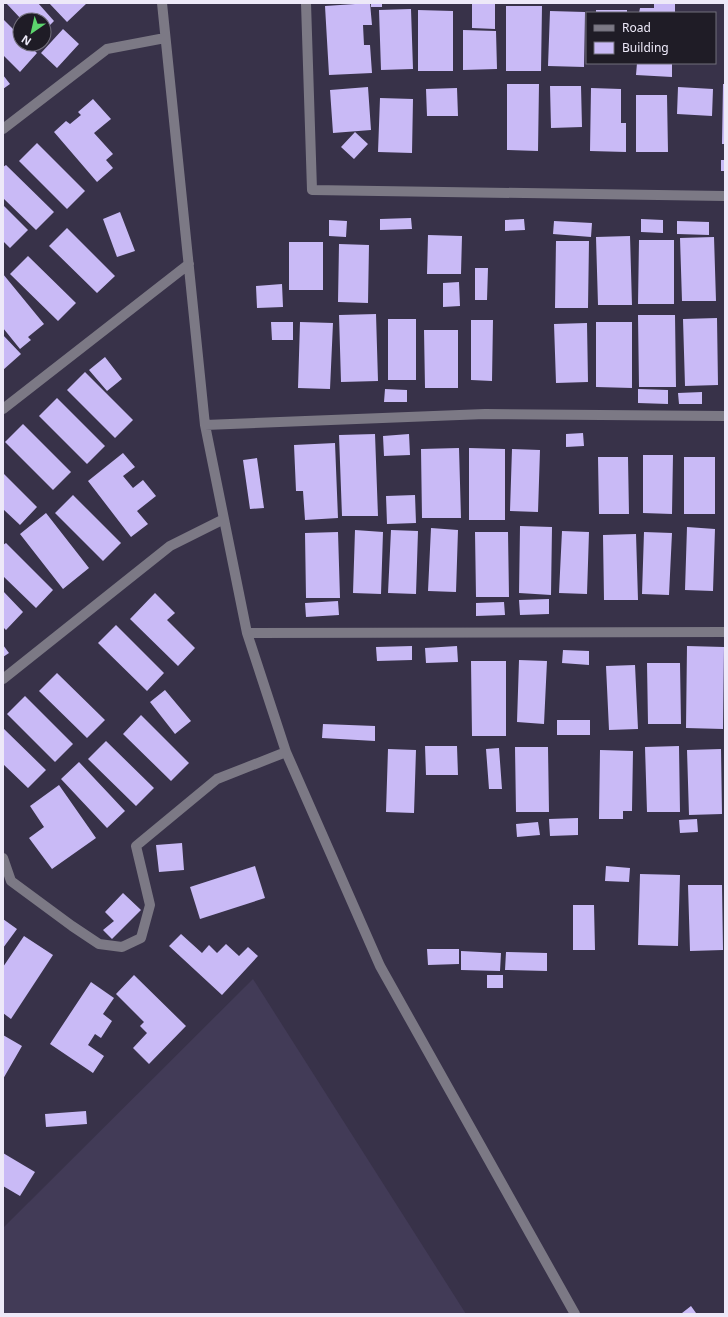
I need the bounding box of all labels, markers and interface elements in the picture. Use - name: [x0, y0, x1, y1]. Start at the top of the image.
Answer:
- north arrow: [12, 12, 52, 52]
- legend: [586, 12, 716, 64]
- text: Road: [622, 19, 651, 36]
- text: N: [18, 32, 34, 49]
- text: Building: [622, 39, 669, 56]

